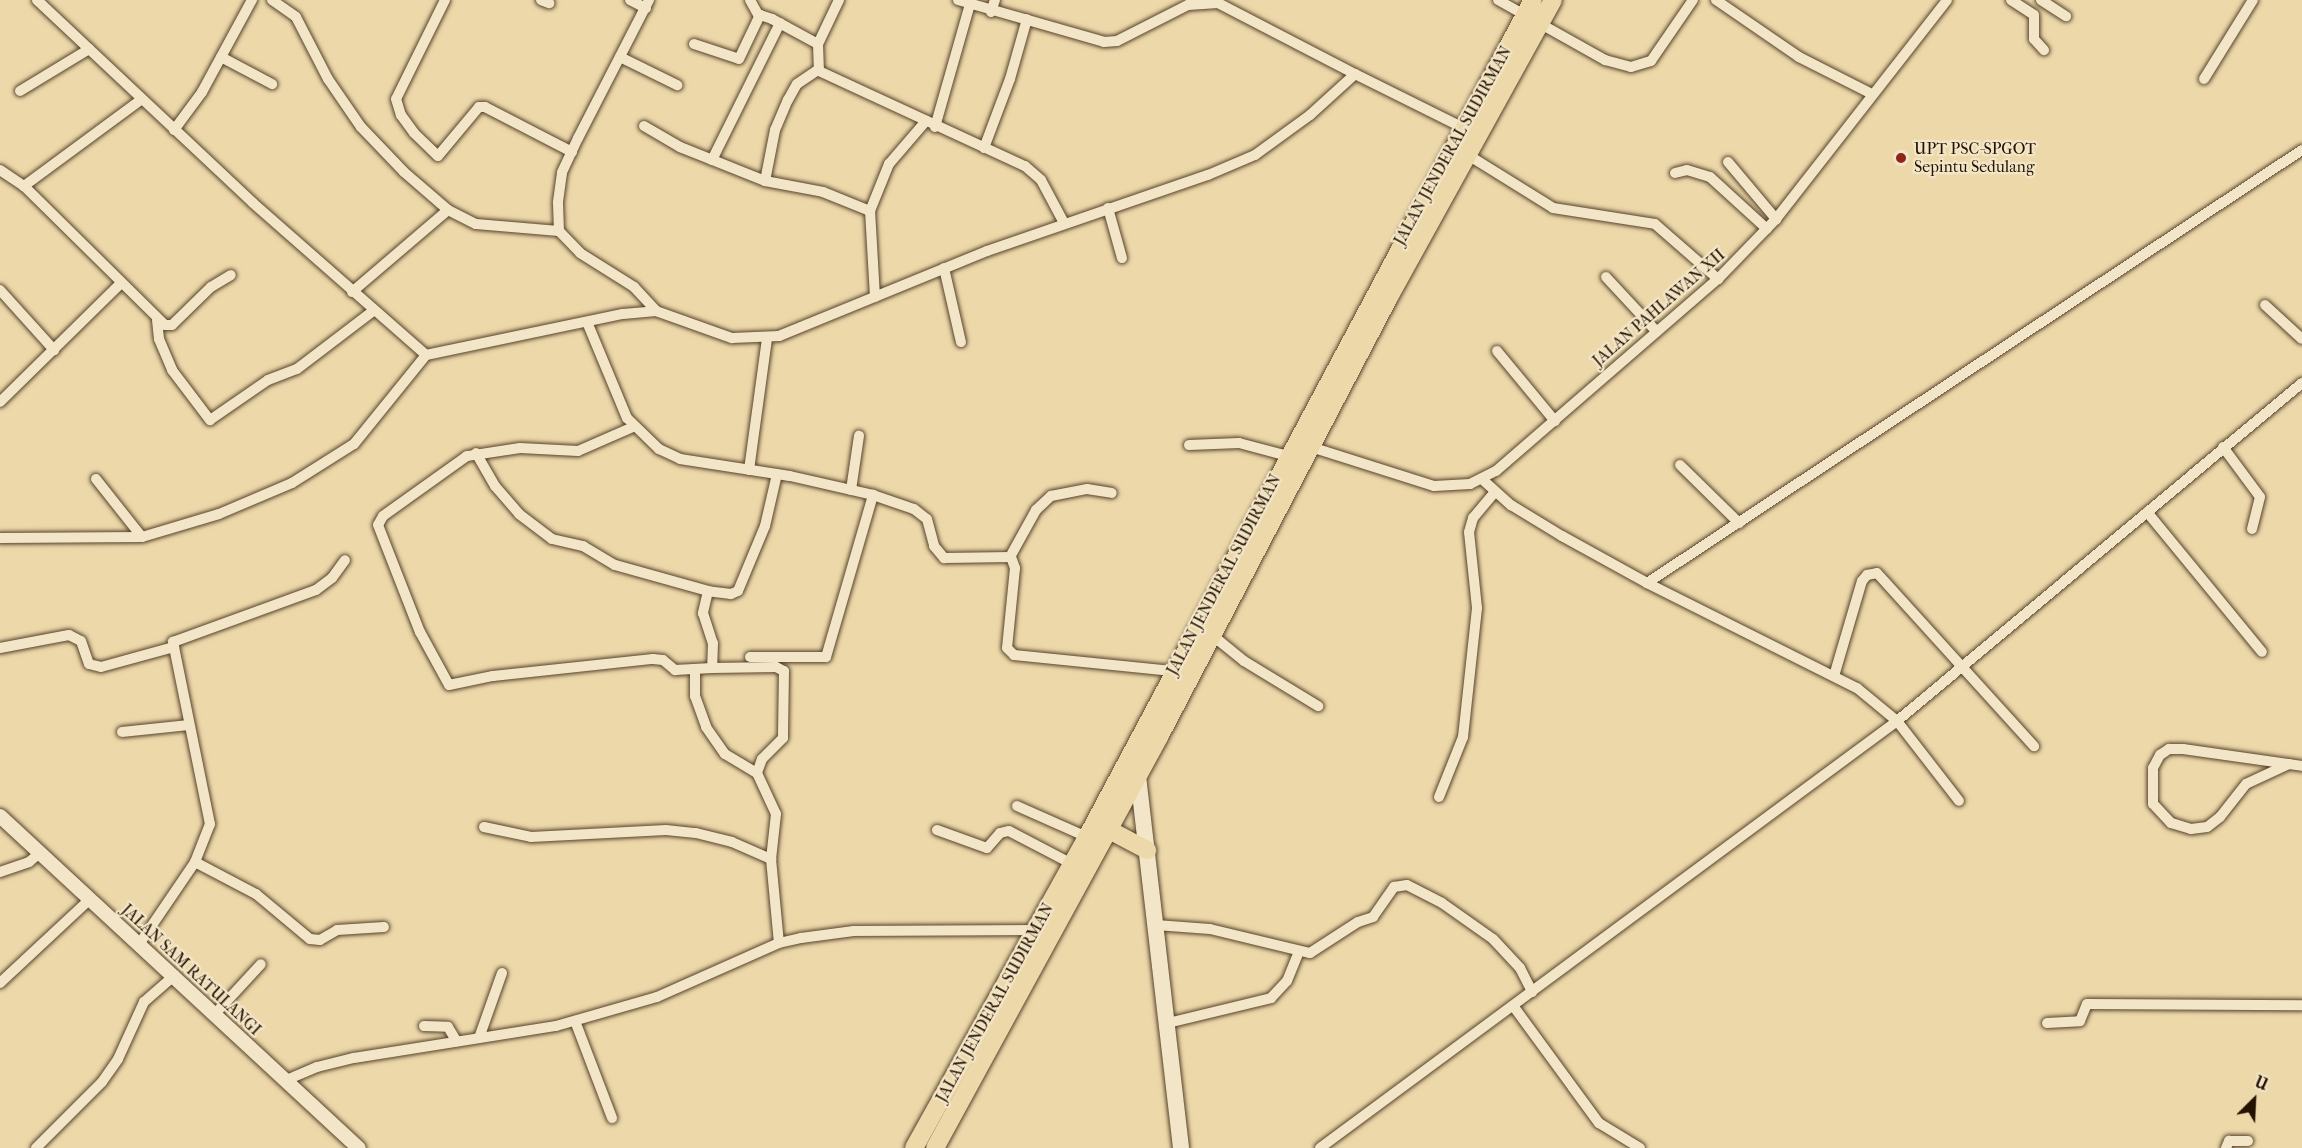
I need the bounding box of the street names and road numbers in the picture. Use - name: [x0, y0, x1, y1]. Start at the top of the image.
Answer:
- street label: JALAN JENDERAL SUDIRMAN: [1390, 43, 1516, 249]
- street label: JALAN PAHLAWAN XII: [1589, 245, 1729, 371]
- street label: JALAN JENDERAL SUDIRMAN: [1163, 471, 1285, 679]
- street label: JALAN SAM RATULANGI: [117, 900, 265, 1040]
- street label: JALAN JENDERAL SUDIRMAN: [932, 900, 1058, 1106]

